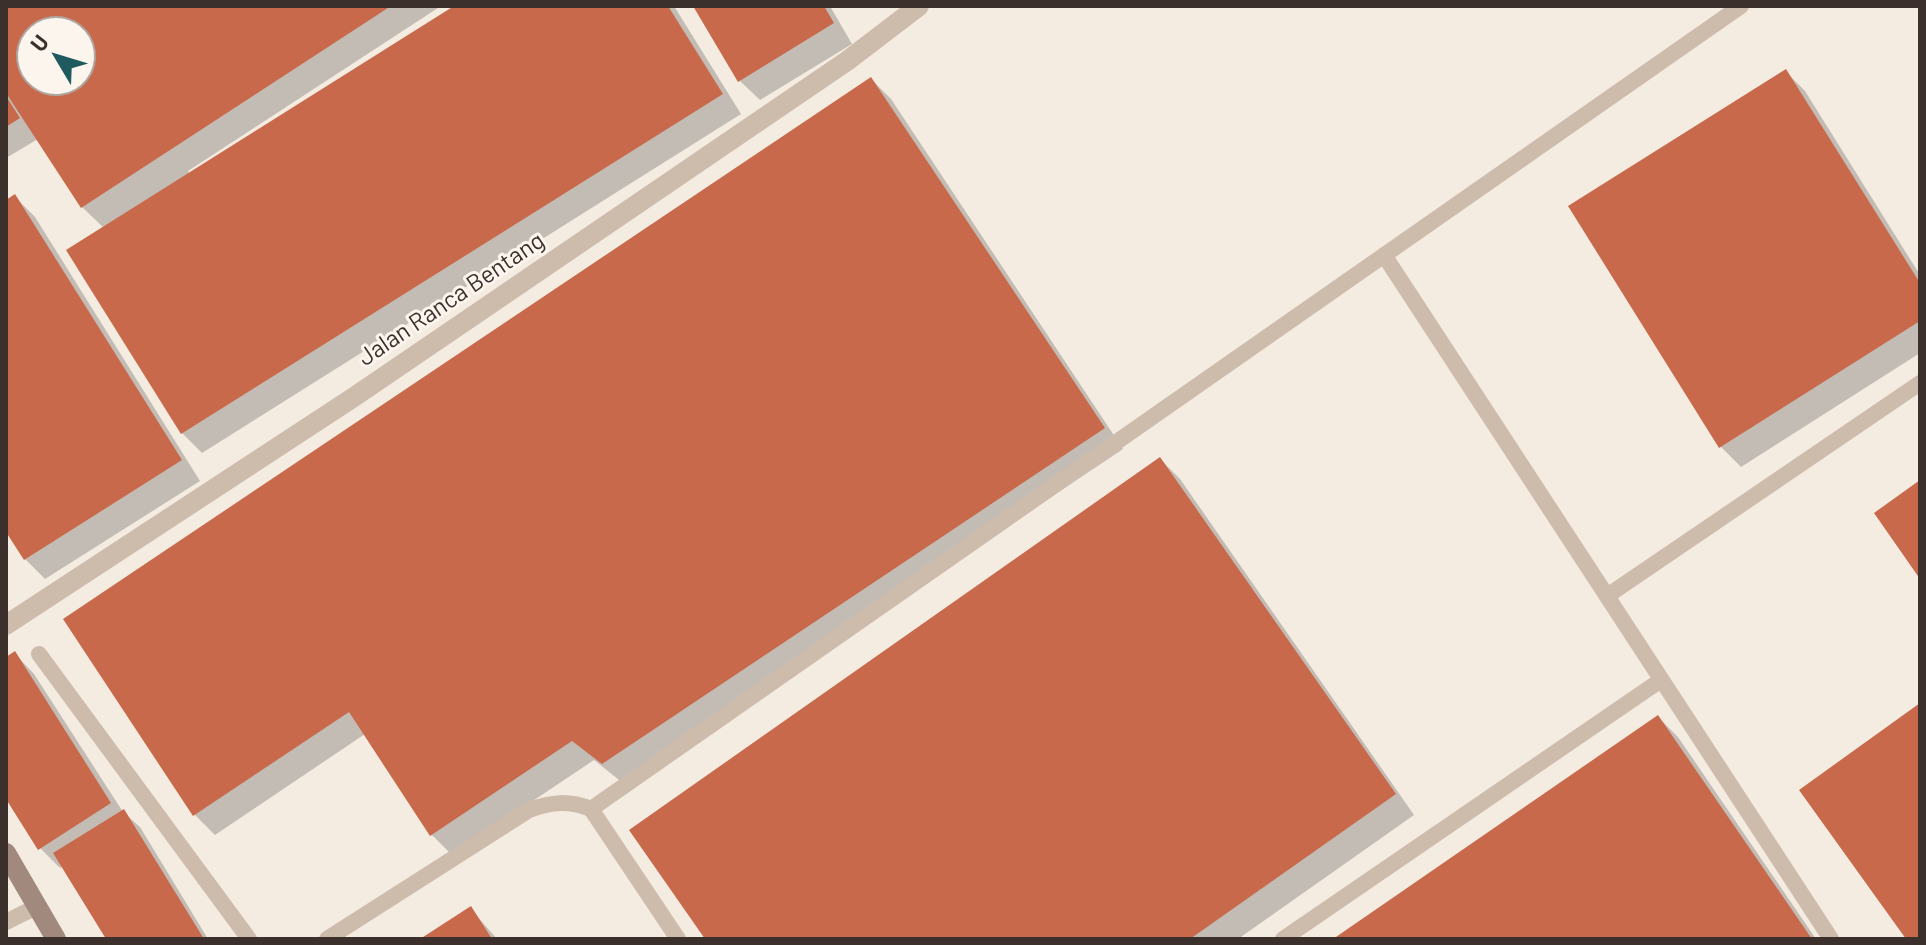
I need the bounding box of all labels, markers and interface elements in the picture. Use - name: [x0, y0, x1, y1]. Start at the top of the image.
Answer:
- north arrow: [16, 16, 96, 96]
- text: U: [24, 29, 53, 56]
- street label: Jalan Ranca Bentang: [352, 226, 550, 372]

